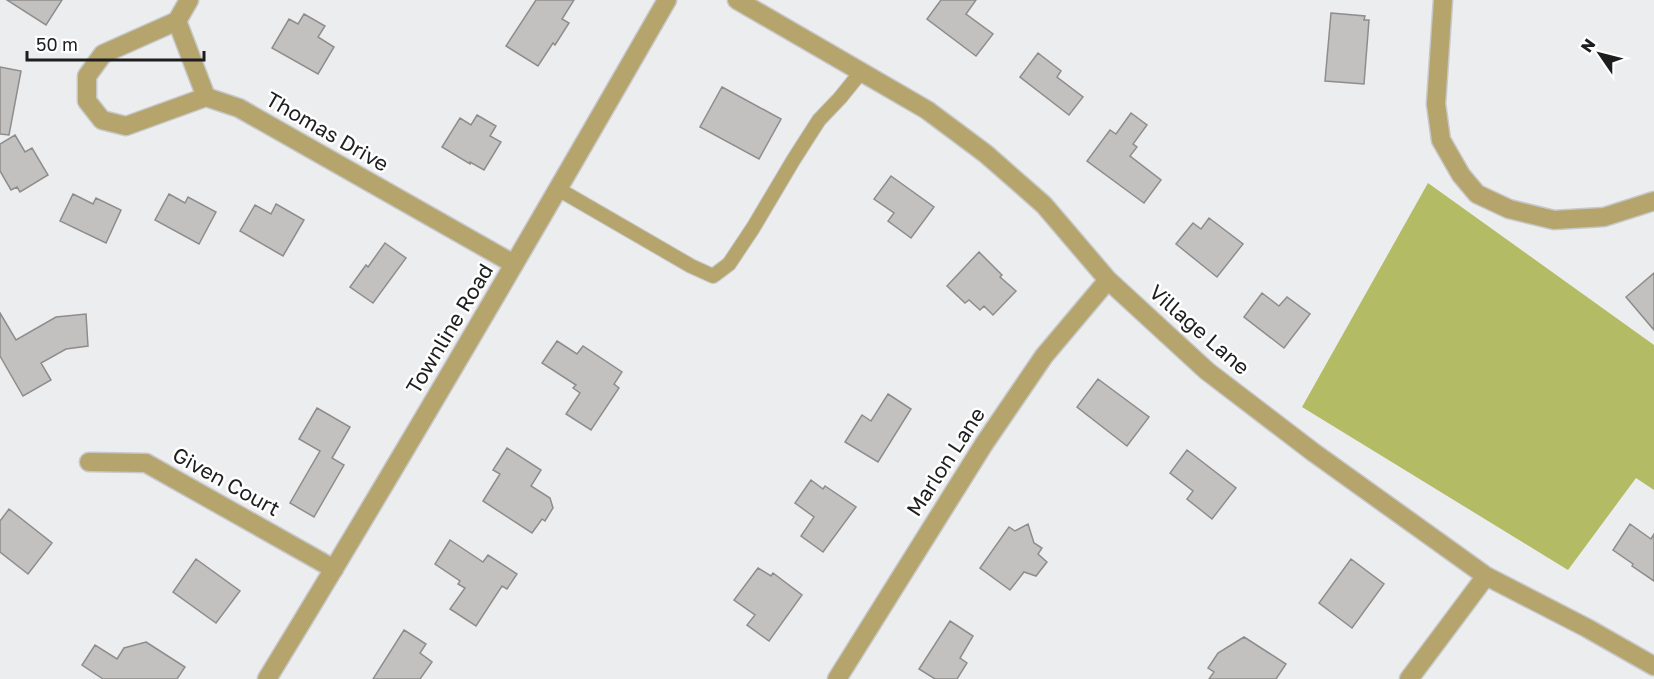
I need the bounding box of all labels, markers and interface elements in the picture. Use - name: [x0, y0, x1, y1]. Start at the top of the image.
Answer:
- scale bar: [27, 24, 204, 62]
- north arrow: [1570, 24, 1630, 84]
- text: 50 m: [36, 33, 78, 55]
- text: N: [1576, 35, 1599, 56]
- street label: Thomas Drive: [262, 86, 393, 177]
- street label: Townline Road: [400, 259, 498, 398]
- street label: Village Lane: [1144, 279, 1255, 380]
- street label: Marlon Lane: [900, 402, 990, 521]
- street label: Given Court: [168, 441, 285, 521]

